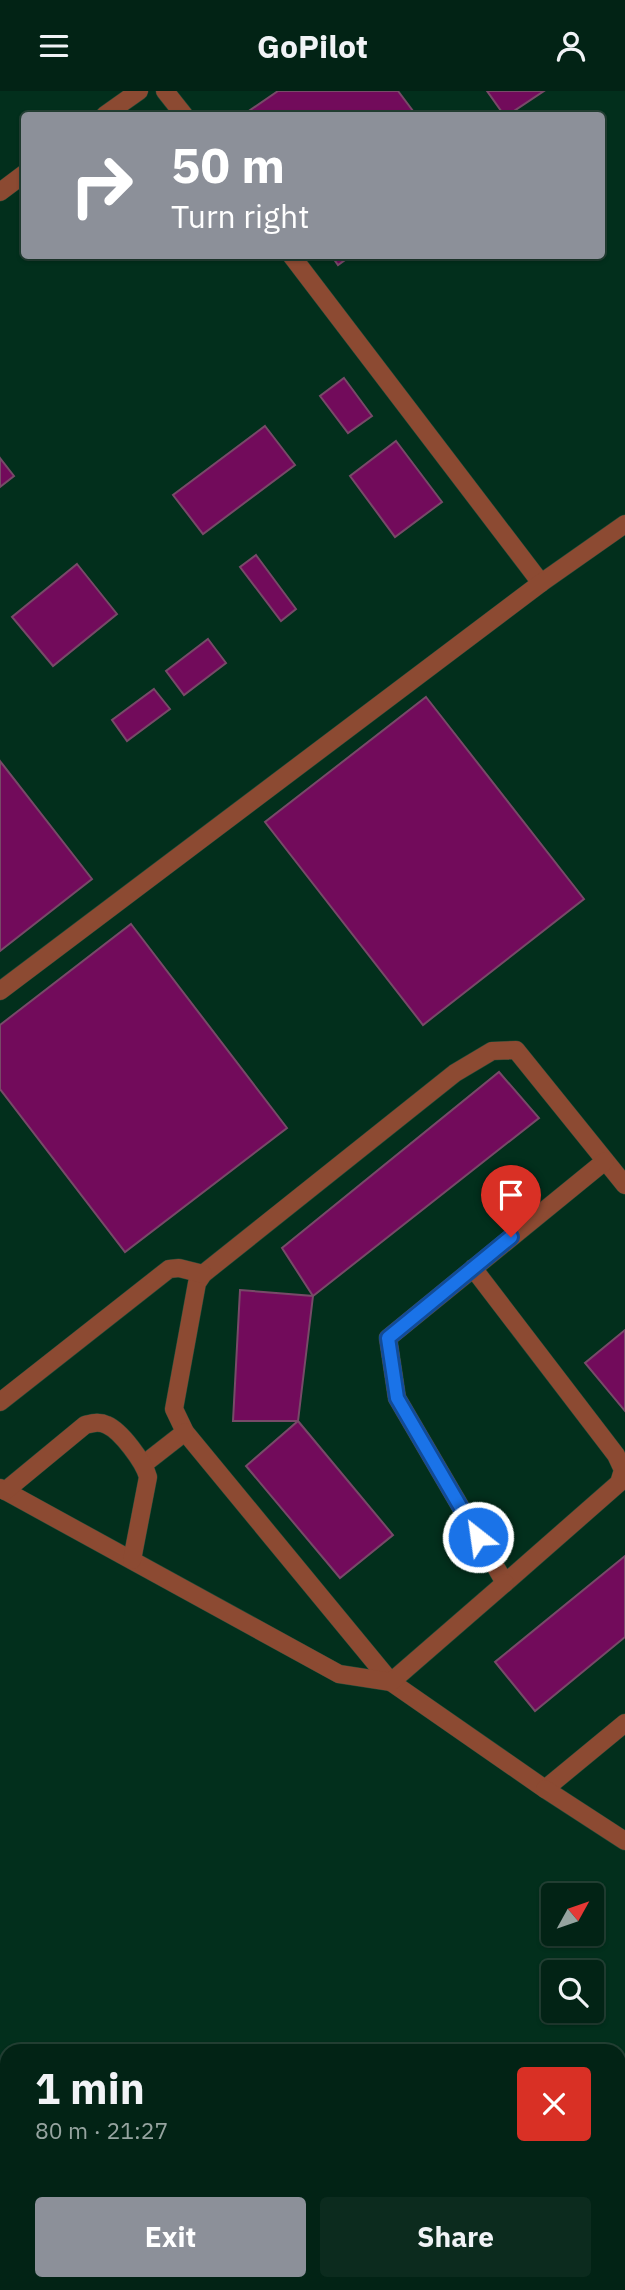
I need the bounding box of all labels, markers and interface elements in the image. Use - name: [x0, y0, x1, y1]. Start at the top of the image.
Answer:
- text: GoPilot: [257, 25, 368, 67]
- icon: menu: [35, 27, 73, 65]
- icon: person: [552, 27, 590, 65]
- text: 50 m: [171, 133, 285, 196]
- icon: right: [56, 140, 147, 231]
- text: Turn right: [171, 195, 309, 237]
- pin: [481, 1165, 541, 1237]
- icon: arrive: [492, 1176, 530, 1214]
- position arrow: [441, 1500, 515, 1574]
- north arrow: [541, 1883, 604, 1946]
- map controls: [541, 1883, 604, 2023]
- button: search: [541, 1960, 604, 2023]
- text: 1 min: [35, 2061, 145, 2116]
- button: close: [517, 2067, 591, 2141]
- text: 80 m · 21:27: [35, 2115, 168, 2145]
- button: Exit: [35, 2197, 306, 2277]
- button: Share: [320, 2197, 591, 2277]

